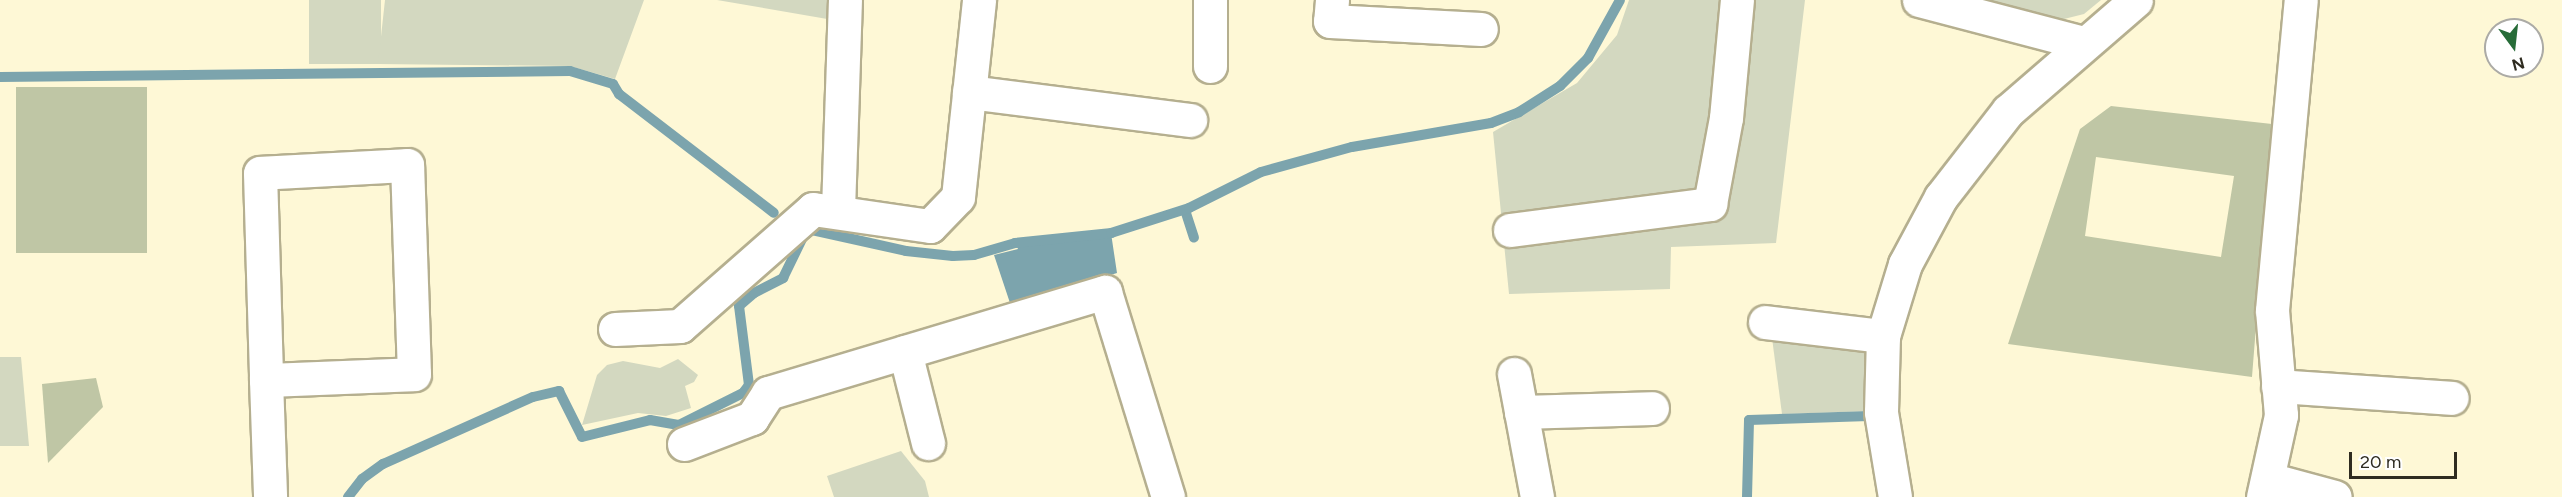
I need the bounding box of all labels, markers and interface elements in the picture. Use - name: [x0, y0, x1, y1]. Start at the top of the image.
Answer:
- north arrow: [2484, 18, 2544, 78]
- text: N: [2510, 53, 2527, 75]
- scale bar: [2352, 440, 2460, 478]
- text: 20 m: [2360, 451, 2401, 473]

